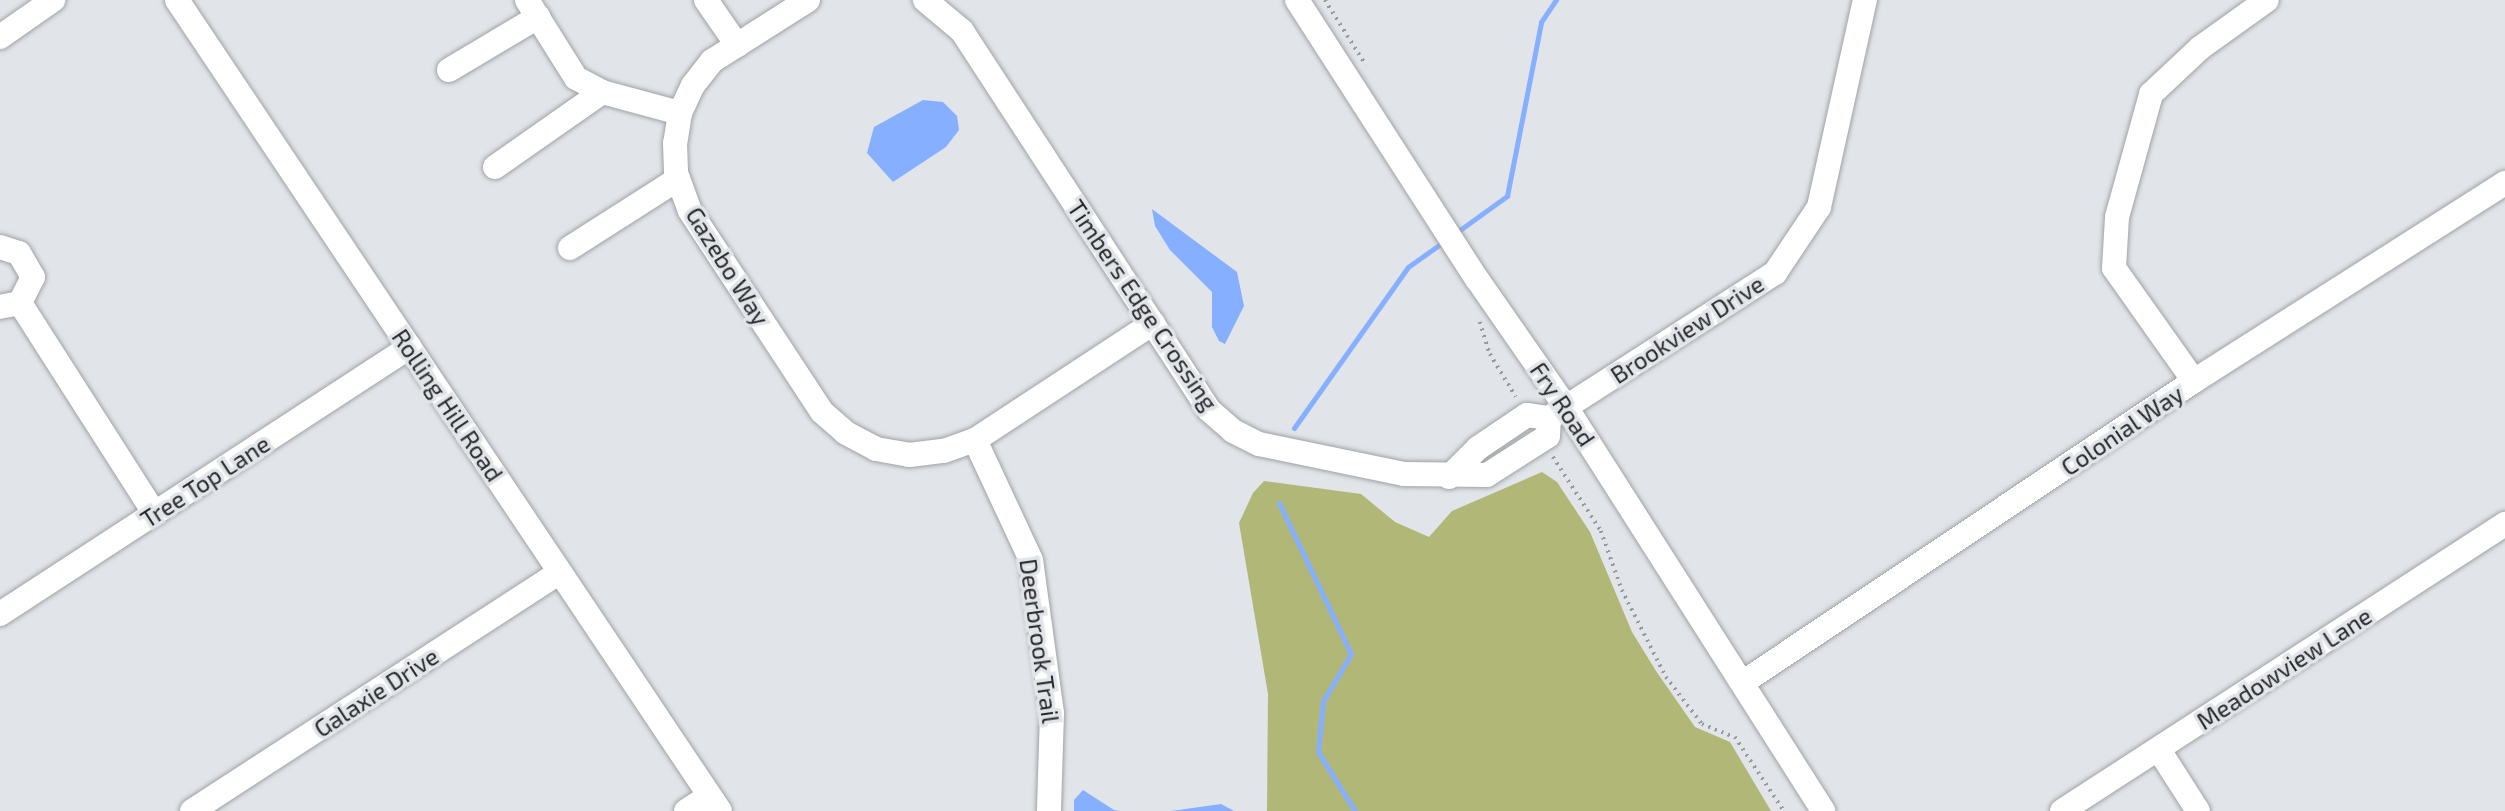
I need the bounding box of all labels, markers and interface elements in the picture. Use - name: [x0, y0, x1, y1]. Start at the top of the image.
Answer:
- street label: Timbers Edge Crossing: [1062, 194, 1224, 416]
- street label: Gazebo Way: [680, 201, 776, 331]
- street label: Brookview Drive: [1605, 269, 1769, 389]
- street label: Rolling Hill Road: [386, 323, 510, 487]
- street label: Fry Road: [1524, 356, 1602, 452]
- street label: Colonial Way: [2055, 378, 2189, 482]
- street label: Tree Top Lane: [135, 428, 275, 534]
- street label: Deerbrook Trail: [1014, 556, 1066, 726]
- street label: Meadowview Lane: [2191, 601, 2377, 735]
- street label: Galaxie Drive: [308, 641, 444, 743]

